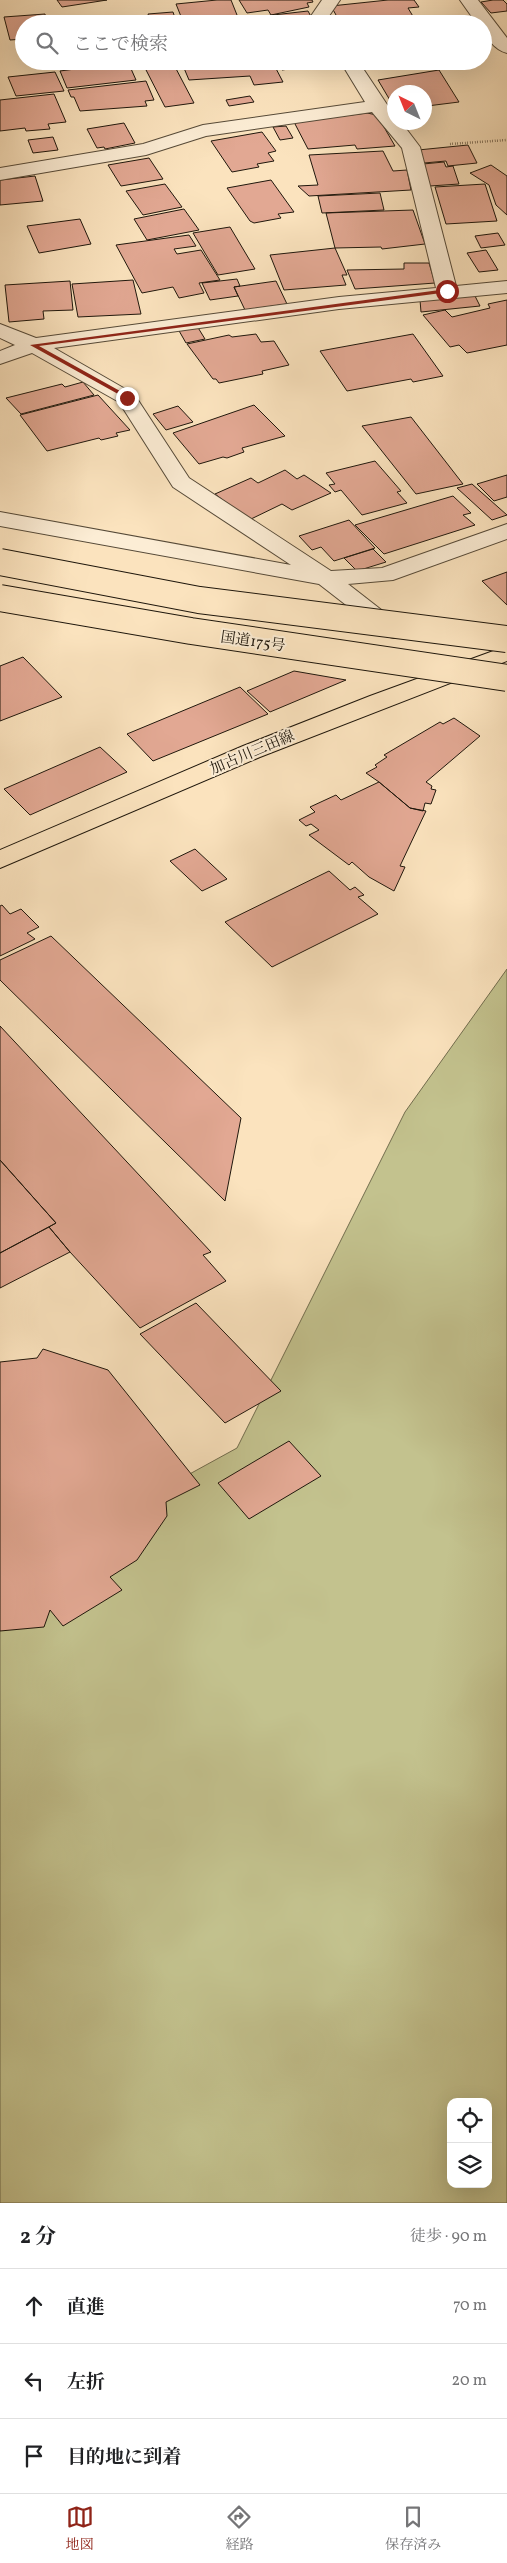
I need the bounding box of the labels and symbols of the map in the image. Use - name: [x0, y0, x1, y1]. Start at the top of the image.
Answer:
- north arrow: [387, 85, 432, 130]
- route start: [436, 280, 459, 303]
- route end: [116, 387, 139, 410]
- street label: 国道175号: [219, 628, 287, 657]
- street label: 加古川三田線: [207, 726, 298, 781]

